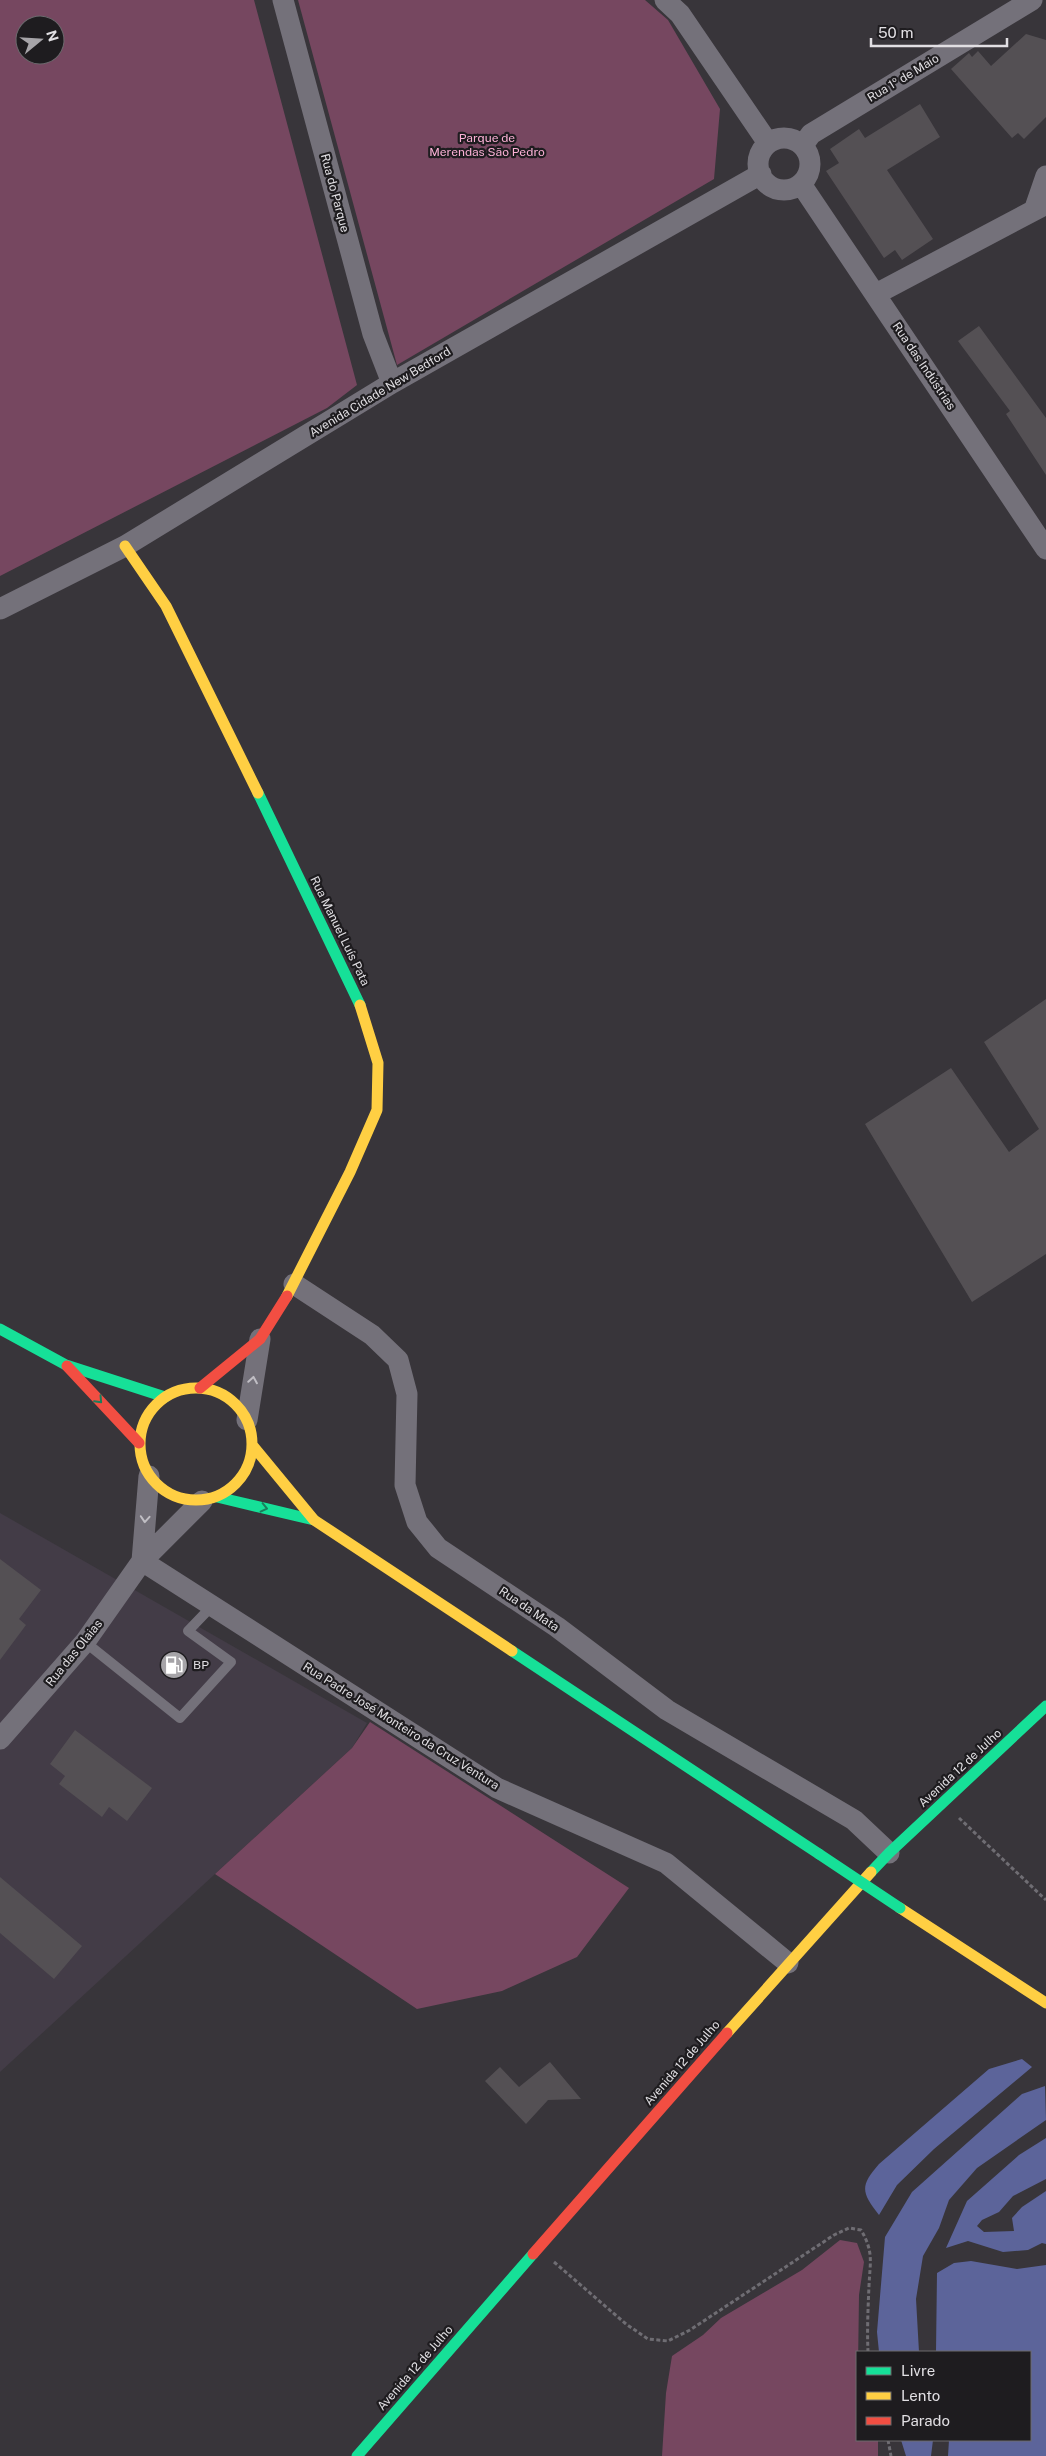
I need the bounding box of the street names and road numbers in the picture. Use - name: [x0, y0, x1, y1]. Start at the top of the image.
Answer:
- street label: Rua 1º de Maio: [865, 51, 941, 105]
- street label: Rua do Parque: [318, 152, 352, 234]
- street label: Rua das Indústrias: [890, 320, 958, 412]
- street label: Avenida Cidade New Bedford: [307, 344, 453, 440]
- street label: Rua Manuel Luís Pata: [307, 874, 373, 988]
- street label: Rua da Mata: [496, 1584, 562, 1634]
- street label: Rua das Olaias: [43, 1617, 105, 1689]
- street label: Rua Padre José Monteiro da Cruz Ventura: [300, 1660, 502, 1792]
- street label: Avenida 12 de Julho: [916, 1726, 1004, 1810]
- street label: Avenida 12 de Julho: [641, 2018, 723, 2108]
- street label: Avenida 12 de Julho: [374, 2323, 456, 2413]

